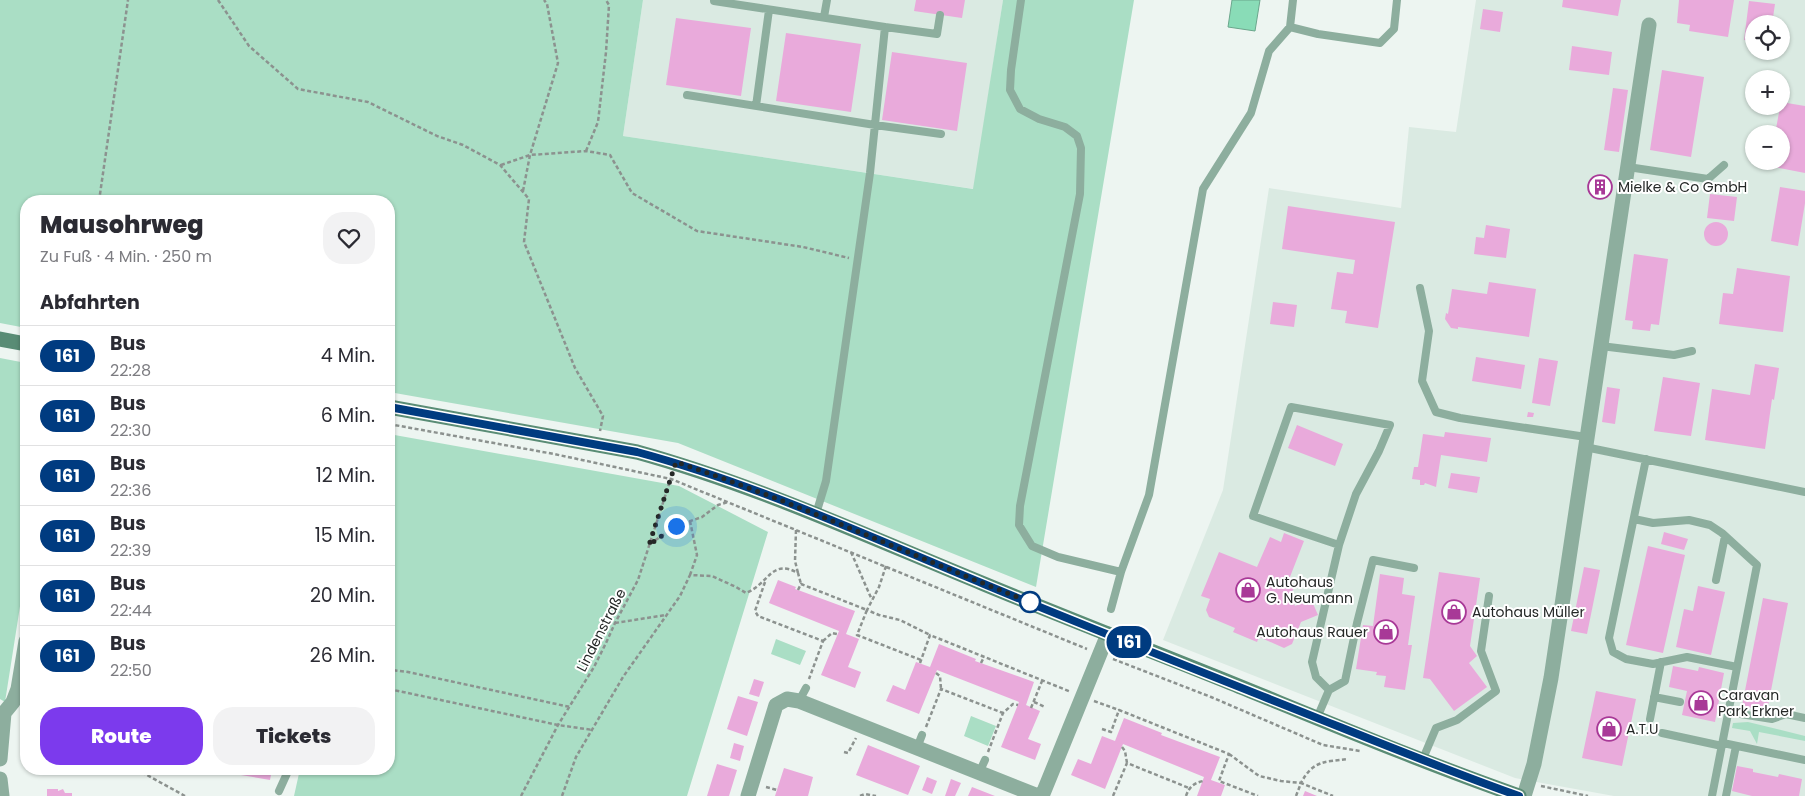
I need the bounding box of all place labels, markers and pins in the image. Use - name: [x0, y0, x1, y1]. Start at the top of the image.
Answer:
- building icon: Mielke & Co GmbH: [1587, 174, 1613, 200]
- place label: Mielke & Co GmbH: [1618, 177, 1747, 197]
- place label: Autohaus G. Neumann: [1266, 572, 1353, 608]
- shop icon: Autohaus G. Neumann: [1235, 577, 1261, 603]
- unlabelled marker: [1019, 591, 1041, 613]
- shop icon: Autohaus Müller: [1441, 599, 1467, 625]
- place label: Autohaus Müller: [1472, 602, 1585, 622]
- shop icon: Autohaus Rauer: [1373, 619, 1399, 645]
- place label: Autohaus Rauer: [1256, 622, 1368, 642]
- place label: Caravan Park Erkner: [1718, 685, 1794, 721]
- shop icon: Caravan Park Erkner: [1688, 690, 1714, 716]
- shop icon: A.T.U: [1596, 716, 1622, 742]
- place label: A.T.U: [1626, 719, 1658, 739]

